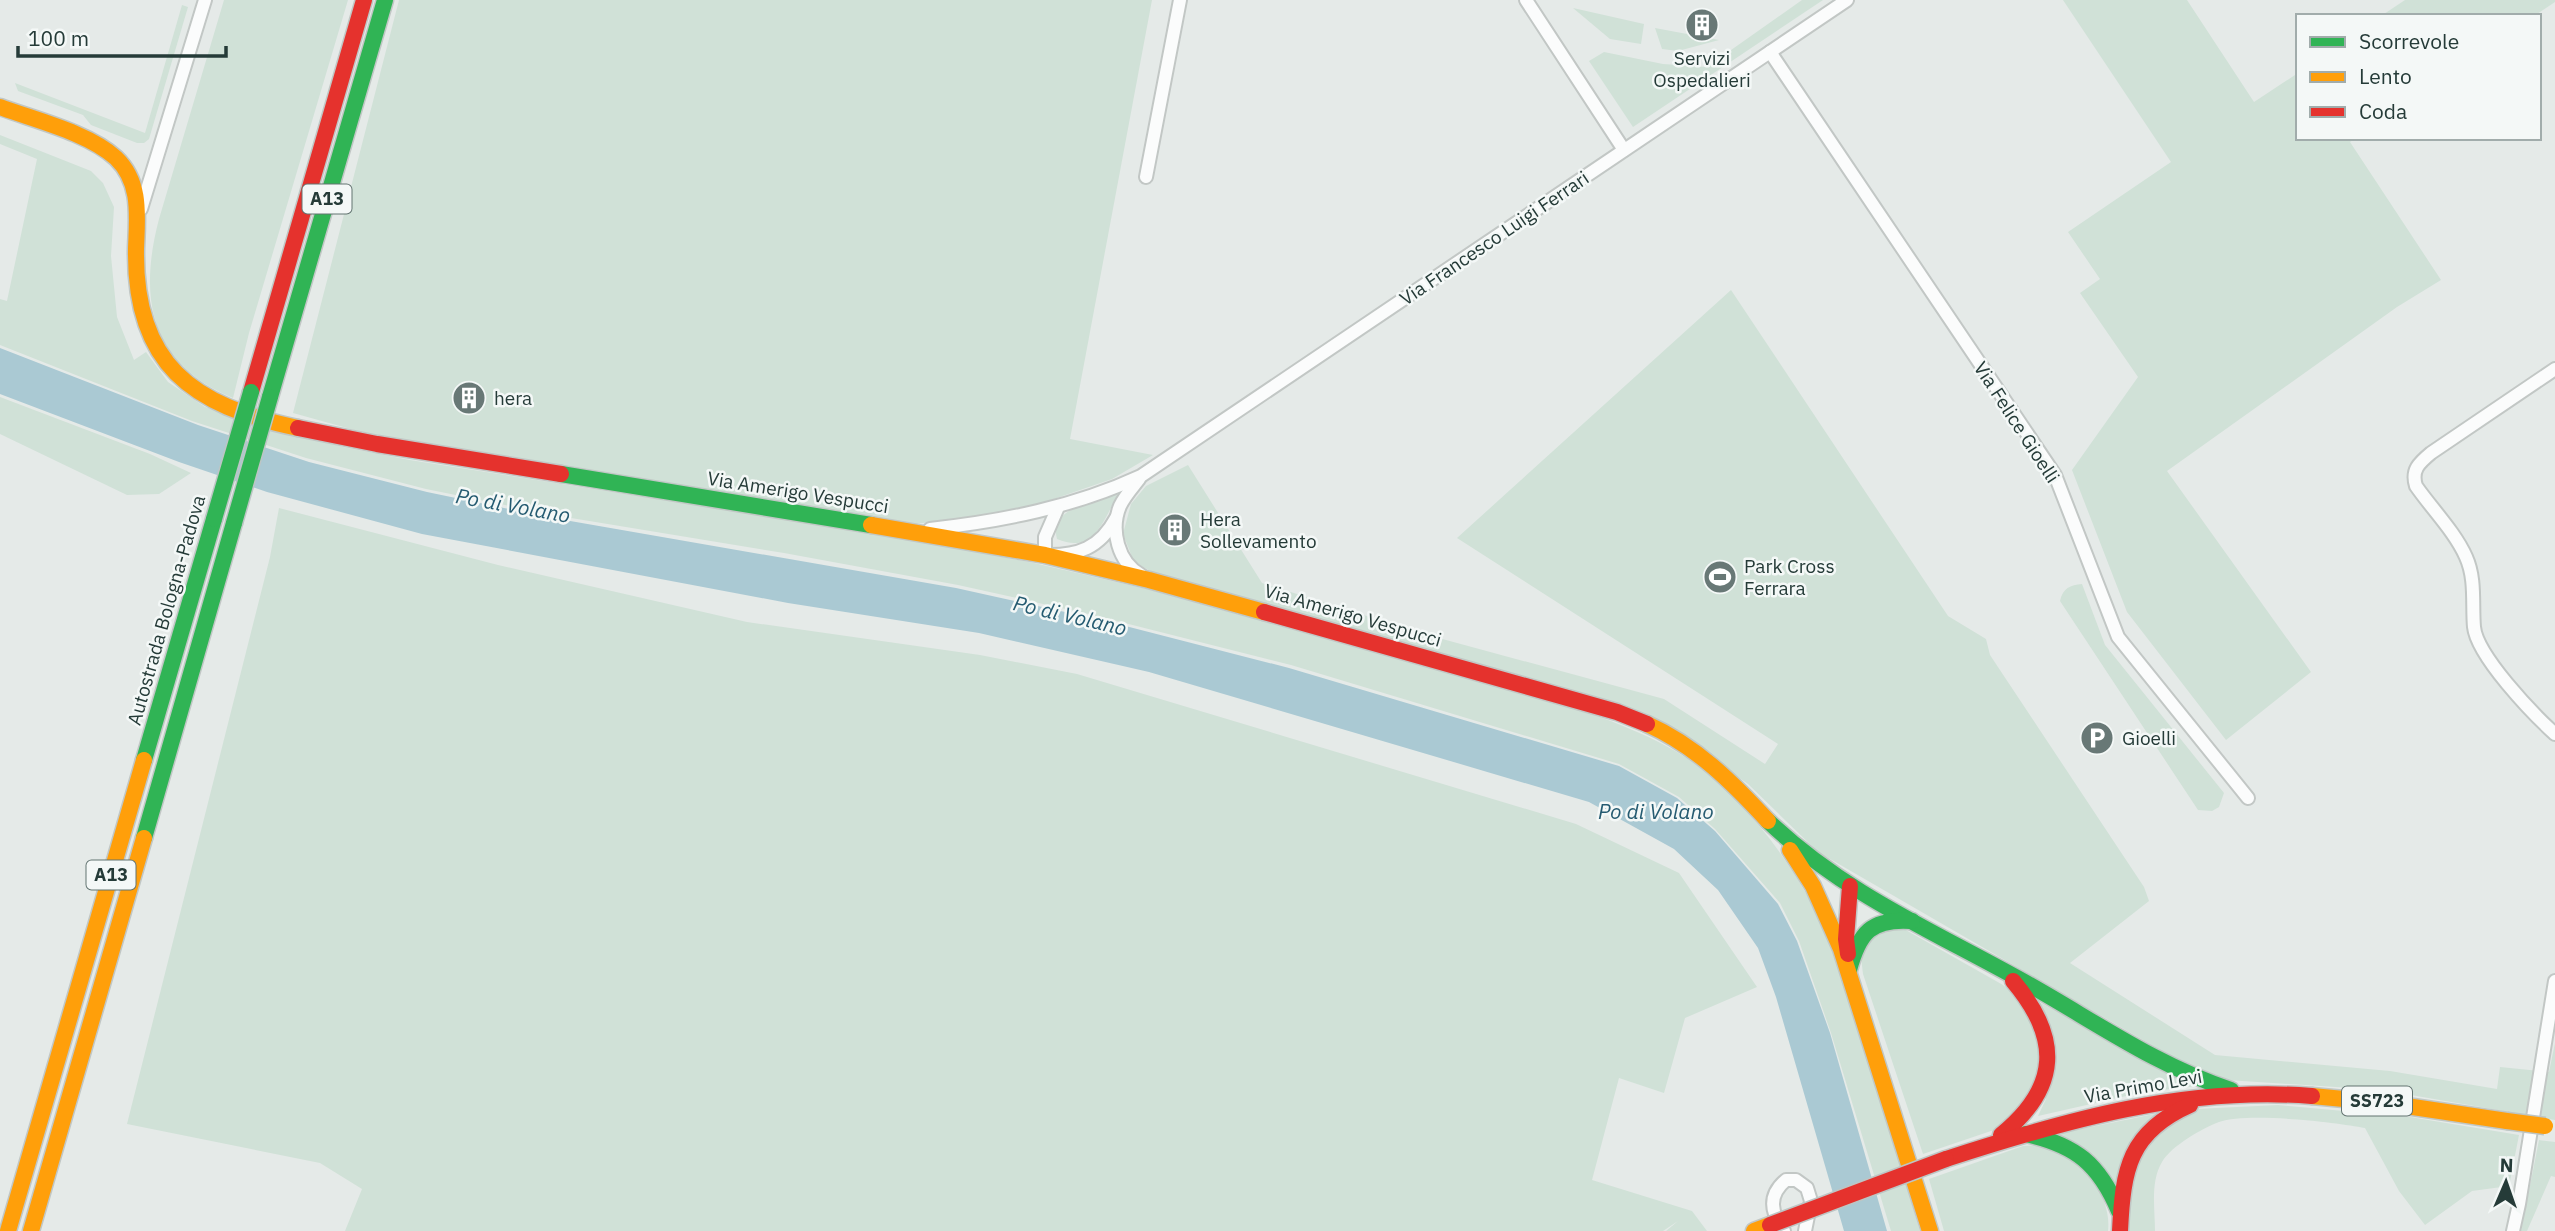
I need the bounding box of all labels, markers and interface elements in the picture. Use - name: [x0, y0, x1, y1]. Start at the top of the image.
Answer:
- building icon: Servizi Ospedalieri: [1683, 6, 1721, 44]
- scale bar: [18, 14, 226, 58]
- legend: [2296, 14, 2541, 140]
- text: 100 m: [28, 24, 89, 52]
- text: Scorrevole: [2359, 27, 2459, 55]
- place label: Servizi Ospedalieri: [1653, 46, 1751, 92]
- text: Lento: [2359, 62, 2412, 90]
- text: Coda: [2359, 97, 2407, 125]
- street label: Via Francesco Luigi Ferrari: [1395, 166, 1593, 310]
- road number: A13: [302, 184, 352, 214]
- street label: Via Felice Gioelli: [1969, 357, 2065, 487]
- building icon: hera: [450, 379, 488, 417]
- place label: hera: [494, 386, 532, 410]
- street label: Via Amerigo Vespucci: [706, 466, 890, 518]
- water label: Po di Volano: [454, 481, 573, 529]
- street label: Autostrada Bologna-Padova: [122, 492, 210, 728]
- place label: Hera Sollevamento: [1200, 507, 1317, 553]
- building icon: Hera Sollevamento: [1156, 511, 1194, 549]
- place label: Park Cross Ferrara: [1744, 554, 1835, 600]
- sports icon: Park Cross Ferrara: [1701, 558, 1739, 596]
- street label: Via Amerigo Vespucci: [1262, 578, 1444, 652]
- water label: Po di Volano: [1011, 588, 1130, 642]
- parking icon: Gioelli: [2078, 719, 2116, 757]
- place label: Gioelli: [2122, 726, 2176, 750]
- water label: Po di Volano: [1598, 797, 1714, 825]
- road number: A13: [86, 860, 136, 890]
- street label: Via Primo Levi: [2082, 1064, 2204, 1108]
- road number: SS723: [2342, 1086, 2412, 1116]
- north arrow: [2471, 1147, 2541, 1217]
- text: N: [2499, 1153, 2514, 1177]

